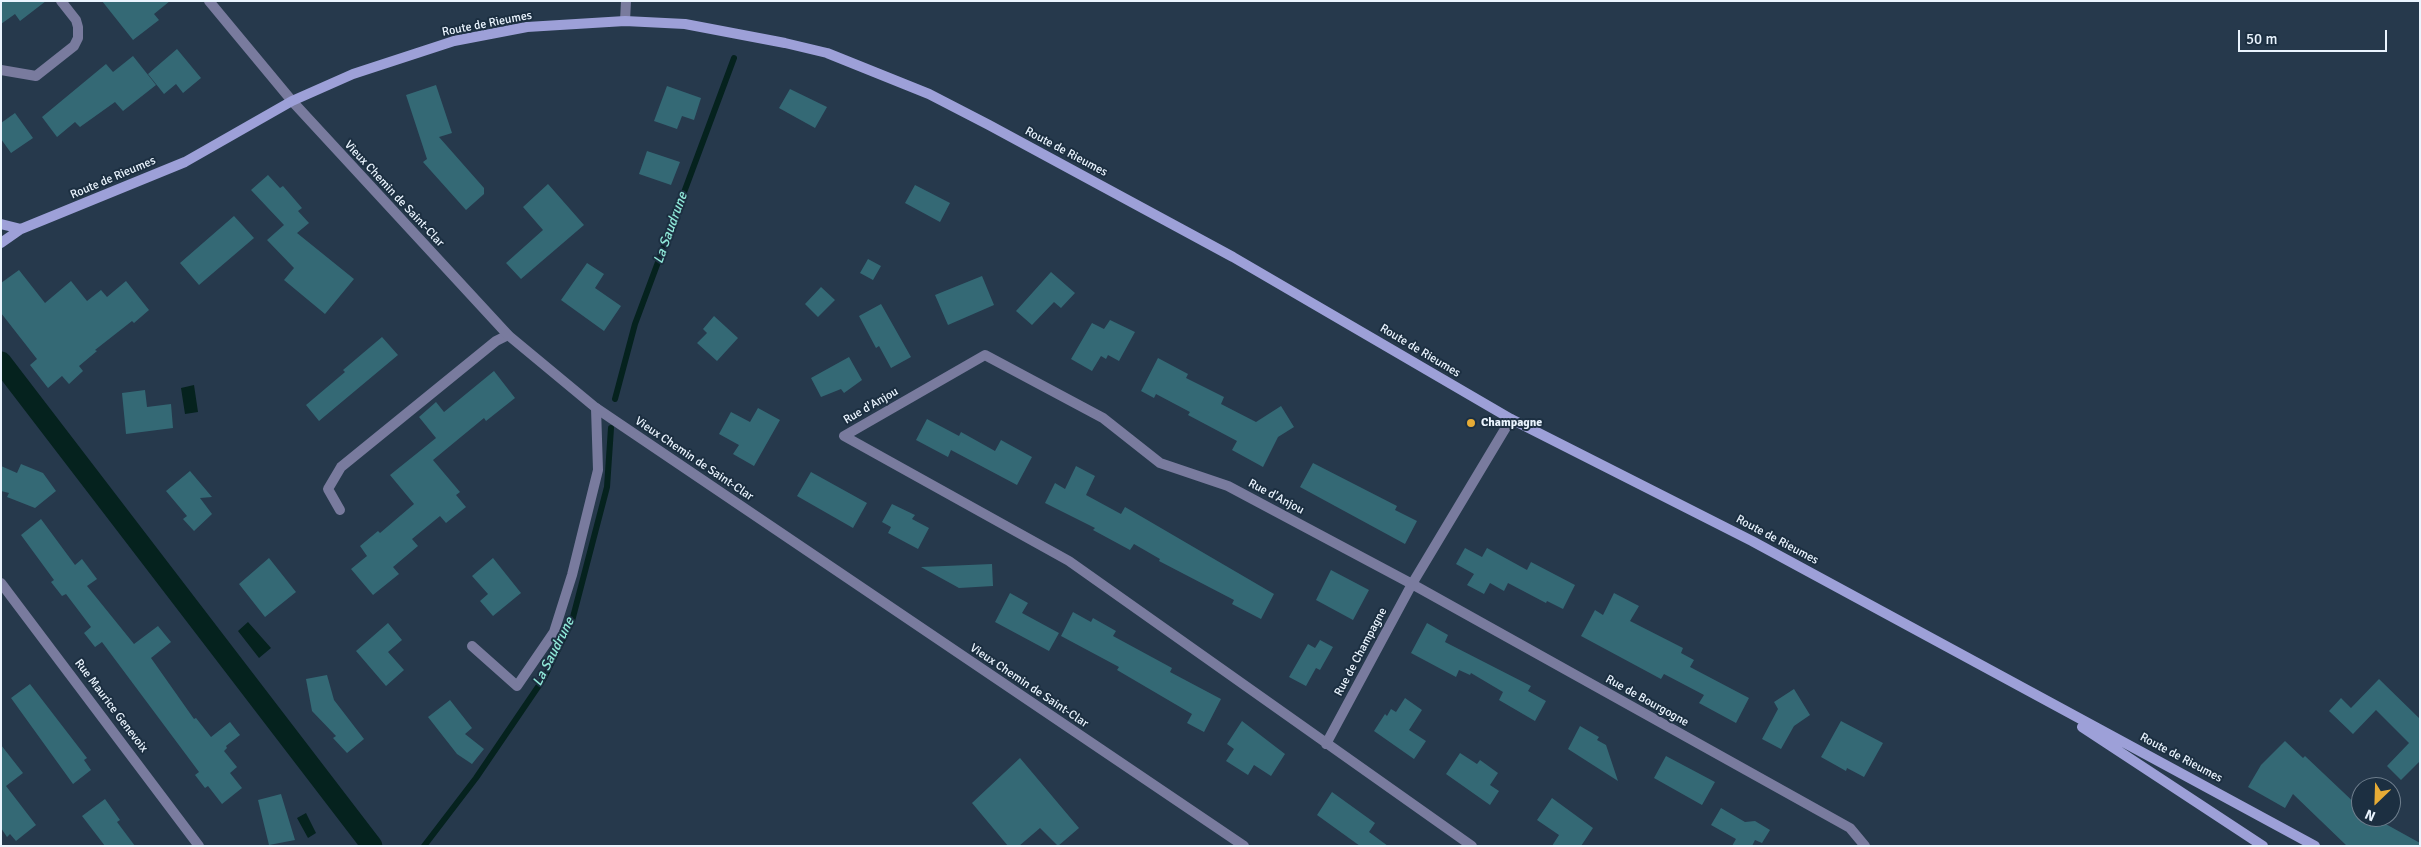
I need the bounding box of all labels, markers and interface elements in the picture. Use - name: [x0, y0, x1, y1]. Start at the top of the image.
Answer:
- street label: Route de Rieumes: [441, 8, 533, 40]
- scale bar: [2241, 20, 2390, 52]
- text: 50 m: [2246, 30, 2277, 48]
- street label: Route de Rieumes: [1022, 124, 1110, 180]
- street label: Vieux Chemin de Saint-Clar: [341, 138, 447, 250]
- street label: Route de Rieumes: [68, 154, 158, 202]
- water label: La Saudrune: [650, 190, 692, 266]
- street label: Route de Rieumes: [1377, 321, 1463, 381]
- street label: Rue d'Anjou: [841, 385, 901, 427]
- street label: Vieux Chemin de Saint-Clar: [632, 414, 756, 504]
- place label: Champagne: [1481, 416, 1542, 430]
- marker: Champagne: [1465, 417, 1477, 429]
- street label: Rue d'Anjou: [1246, 476, 1306, 518]
- street label: Route de Rieumes: [1733, 512, 1821, 568]
- street label: Rue de Champagne: [1332, 605, 1390, 699]
- water label: La Saudrune: [530, 615, 578, 689]
- street label: Vieux Chemin de Saint-Clar: [967, 641, 1091, 731]
- street label: Rue Maurice Genevoix: [71, 657, 151, 755]
- street label: Rue de Bourgogne: [1603, 672, 1691, 730]
- street label: Route de Rieumes: [2137, 730, 2225, 786]
- north arrow: [2351, 777, 2401, 827]
- text: N: [2362, 805, 2378, 825]

